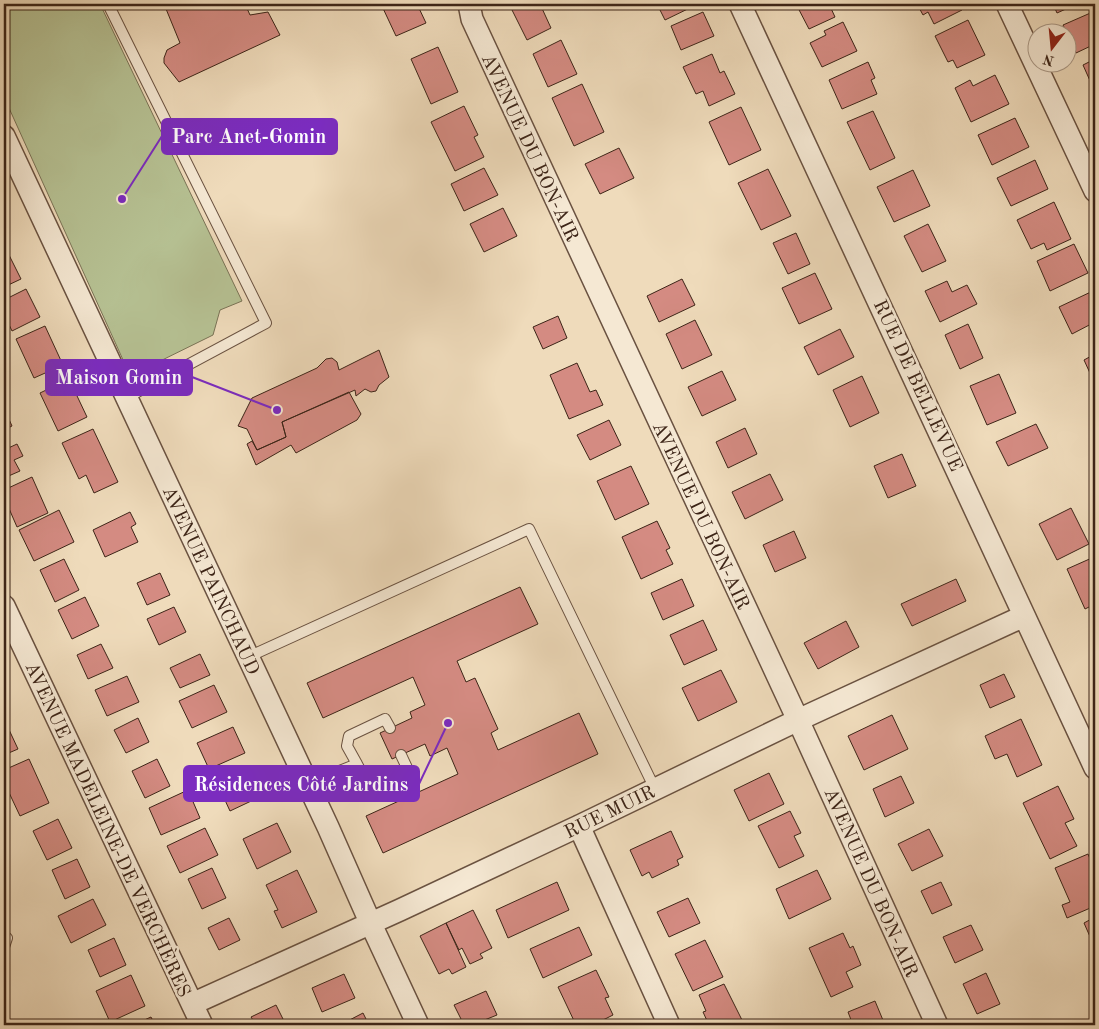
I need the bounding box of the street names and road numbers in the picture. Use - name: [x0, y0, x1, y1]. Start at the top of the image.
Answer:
- street label: AVENUE DU BON-AIR: [477, 51, 581, 245]
- street label: RUE DE BELLEVUE: [869, 297, 965, 475]
- street label: AVENUE DU BON-AIR: [648, 419, 752, 613]
- street label: AVENUE PAINCHAUD: [158, 484, 262, 678]
- street label: AVENUE MADELEINE-DE VERCHÈRES: [20, 658, 197, 1001]
- street label: RUE MUIR: [562, 783, 658, 843]
- street label: AVENUE DU BON-AIR: [819, 786, 920, 980]

